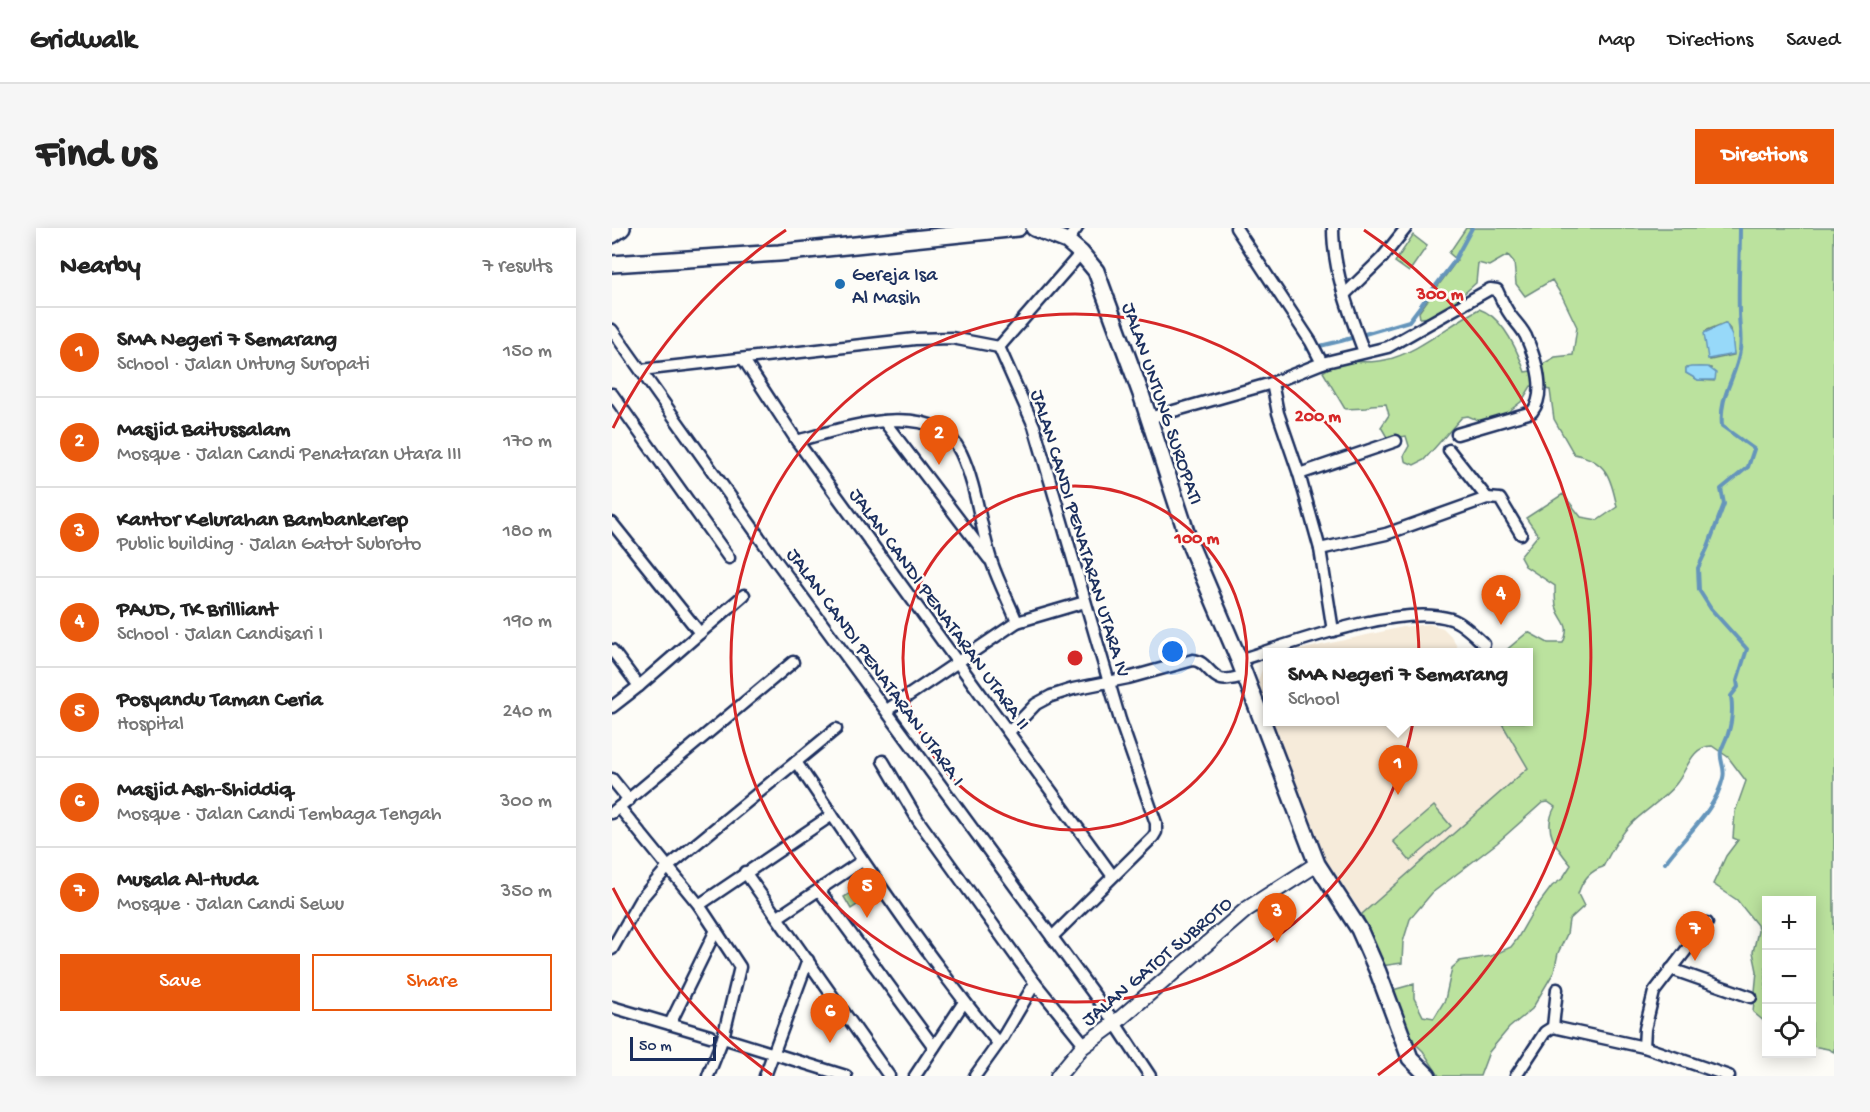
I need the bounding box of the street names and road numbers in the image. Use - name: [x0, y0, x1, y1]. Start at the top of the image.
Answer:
- street label: JALAN UNTUNG SUROPATI: [1115, 300, 1206, 508]
- street label: JALAN CANDI PENATARAN UTARA IV: [1024, 387, 1133, 681]
- street label: JALAN CANDI PENATARAN UTARA II: [845, 482, 1037, 734]
- street label: JALAN CANDI PENATARAN UTARA I: [783, 542, 971, 790]
- street label: JALAN GATOT SUBROTO: [1078, 893, 1238, 1032]

